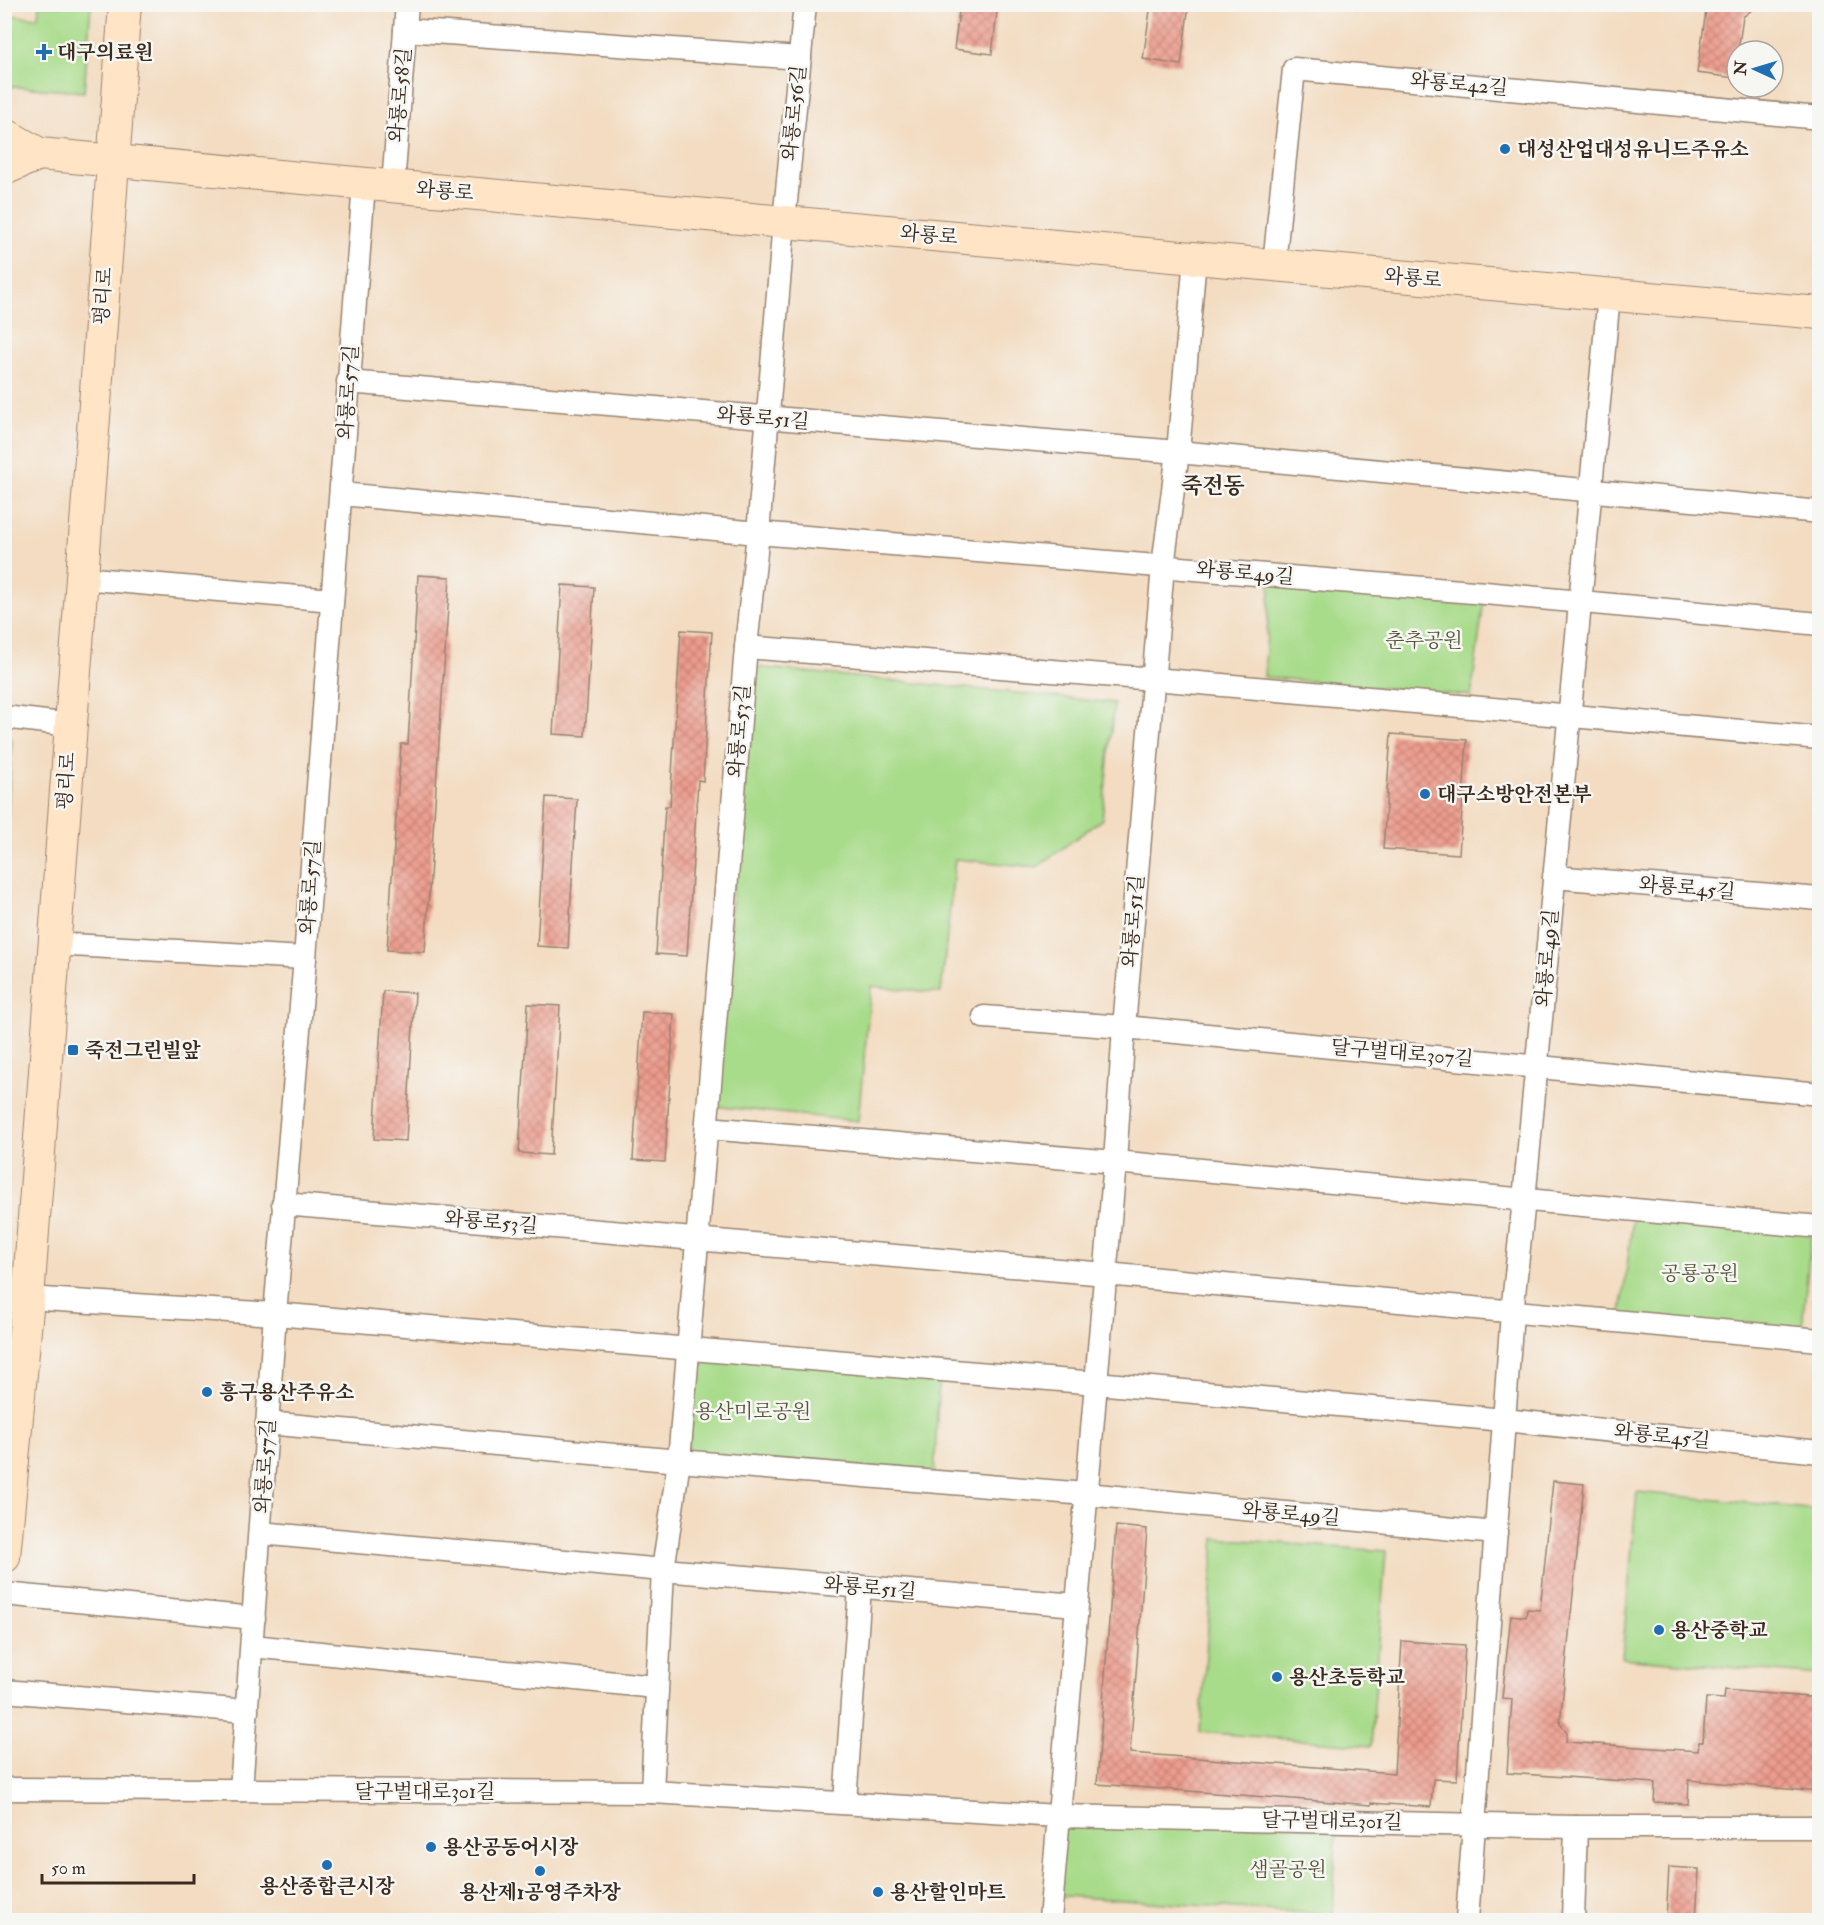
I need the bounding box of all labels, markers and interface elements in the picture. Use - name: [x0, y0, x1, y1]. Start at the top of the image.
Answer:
- north arrow: [1725, 39, 1785, 99]
- place label: 대구의료원: [57, 40, 154, 65]
- marker: 대구의료원: [35, 43, 53, 61]
- street label: 와룡로58길: [383, 46, 417, 144]
- text: N: [1730, 60, 1752, 77]
- street label: 와룡로56길: [777, 64, 811, 162]
- street label: 와룡로42길: [1409, 67, 1509, 101]
- place label: 대성산업대성유니드주유소: [1517, 137, 1749, 162]
- marker: 대성산업대성유니드주유소: [1498, 142, 1512, 156]
- street label: 와룡로: [415, 176, 475, 206]
- street label: 와룡로: [899, 220, 959, 250]
- street label: 와룡로: [1383, 263, 1443, 293]
- street label: 평리로: [89, 266, 117, 326]
- street label: 와룡로57길: [332, 344, 364, 440]
- street label: 와룡로51길: [715, 401, 811, 435]
- district label: 죽전동: [1181, 472, 1245, 500]
- street label: 와룡로49길: [1195, 556, 1295, 590]
- park label: 춘추공원: [1385, 628, 1463, 653]
- street label: 와룡로53길: [722, 683, 756, 779]
- street label: 평리로: [52, 751, 80, 811]
- place label: 대구소방안전본부: [1437, 782, 1592, 807]
- marker: 대구소방안전본부: [1418, 787, 1432, 801]
- street label: 와룡로57길: [294, 839, 326, 935]
- street label: 와룡로45길: [1638, 871, 1736, 905]
- street label: 와룡로51길: [1116, 873, 1150, 969]
- street label: 와룡로49길: [1530, 908, 1564, 1008]
- street label: 달구벌대로307길: [1330, 1034, 1474, 1072]
- place label: 죽전그린빌앞: [85, 1038, 202, 1063]
- marker: 죽전그린빌앞: [66, 1043, 80, 1057]
- street label: 와룡로53길: [443, 1205, 539, 1239]
- park label: 공룡공원: [1661, 1261, 1739, 1286]
- place label: 흥구용산주유소: [219, 1380, 354, 1405]
- marker: 흥구용산주유소: [200, 1385, 214, 1399]
- park label: 용산미로공원: [695, 1399, 811, 1424]
- street label: 와룡로57길: [249, 1418, 281, 1514]
- street label: 와룡로45길: [1613, 1419, 1711, 1453]
- street label: 와룡로49길: [1241, 1497, 1341, 1531]
- street label: 와룡로51길: [822, 1571, 918, 1605]
- place label: 용산중학교: [1671, 1618, 1768, 1643]
- marker: 용산중학교: [1652, 1623, 1666, 1637]
- place label: 용산초등학교: [1289, 1665, 1406, 1690]
- marker: 용산초등학교: [1270, 1670, 1284, 1684]
- street label: 달구벌대로301길: [355, 1779, 495, 1804]
- street label: 달구벌대로301길: [1261, 1807, 1403, 1835]
- place label: 용산공동어시장: [443, 1835, 579, 1860]
- marker: 용산공동어시장: [424, 1840, 438, 1854]
- scale bar: [42, 1847, 194, 1885]
- text: 50 m: [51, 1857, 86, 1880]
- park label: 샘골공원: [1249, 1857, 1327, 1882]
- marker: 용산종합큰시장: [320, 1858, 334, 1872]
- marker: 용산제1공영주차장: [533, 1864, 547, 1878]
- place label: 용산종합큰시장: [259, 1874, 395, 1899]
- place label: 용산제1공영주차장: [459, 1880, 622, 1905]
- place label: 용산할인마트: [890, 1880, 1006, 1905]
- marker: 용산할인마트: [871, 1885, 885, 1899]

